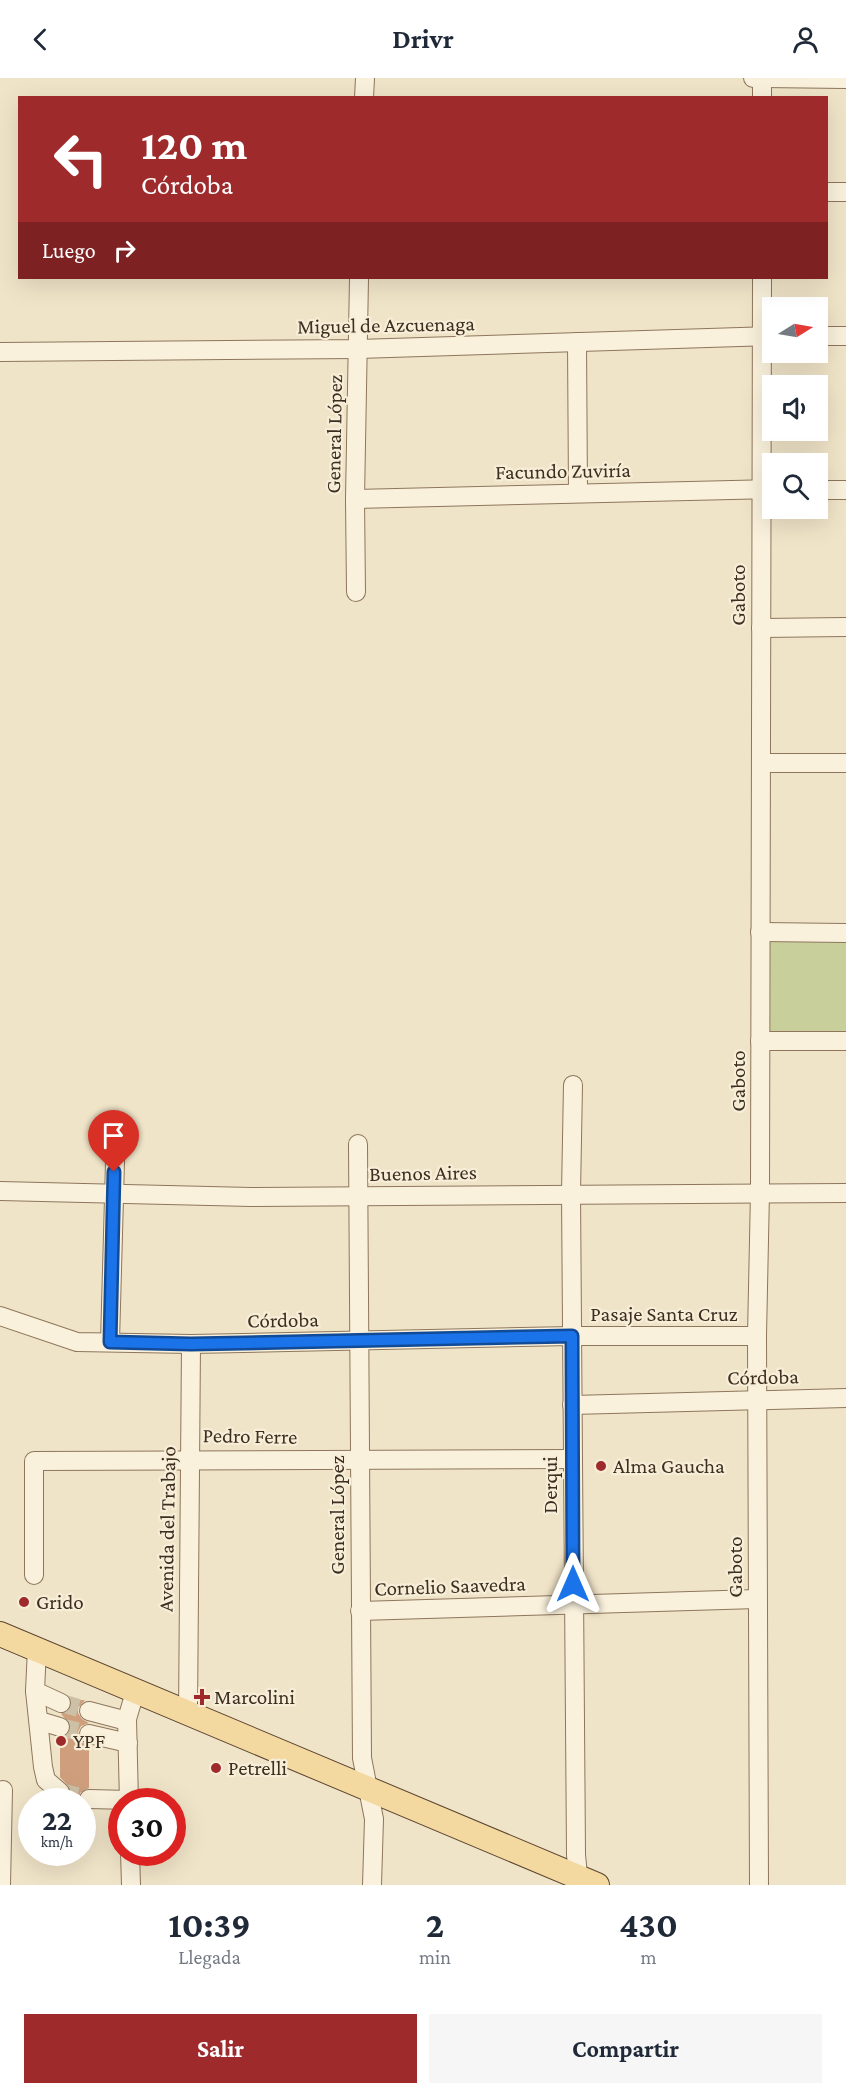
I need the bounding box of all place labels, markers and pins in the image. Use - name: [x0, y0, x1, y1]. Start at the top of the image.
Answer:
- pin: [88, 1110, 139, 1172]
- place label: Alma Gaucha: [613, 1454, 725, 1478]
- marker: Alma Gaucha: [594, 1459, 608, 1473]
- place label: Grido: [36, 1590, 84, 1614]
- marker: Grido: [17, 1595, 31, 1609]
- place label: Marcolini: [214, 1685, 295, 1709]
- marker: Marcolini: [195, 1690, 209, 1704]
- place label: YPF: [73, 1729, 106, 1753]
- marker: YPF: [54, 1734, 68, 1748]
- place label: Petrelli: [228, 1756, 288, 1780]
- marker: Petrelli: [209, 1761, 223, 1775]

